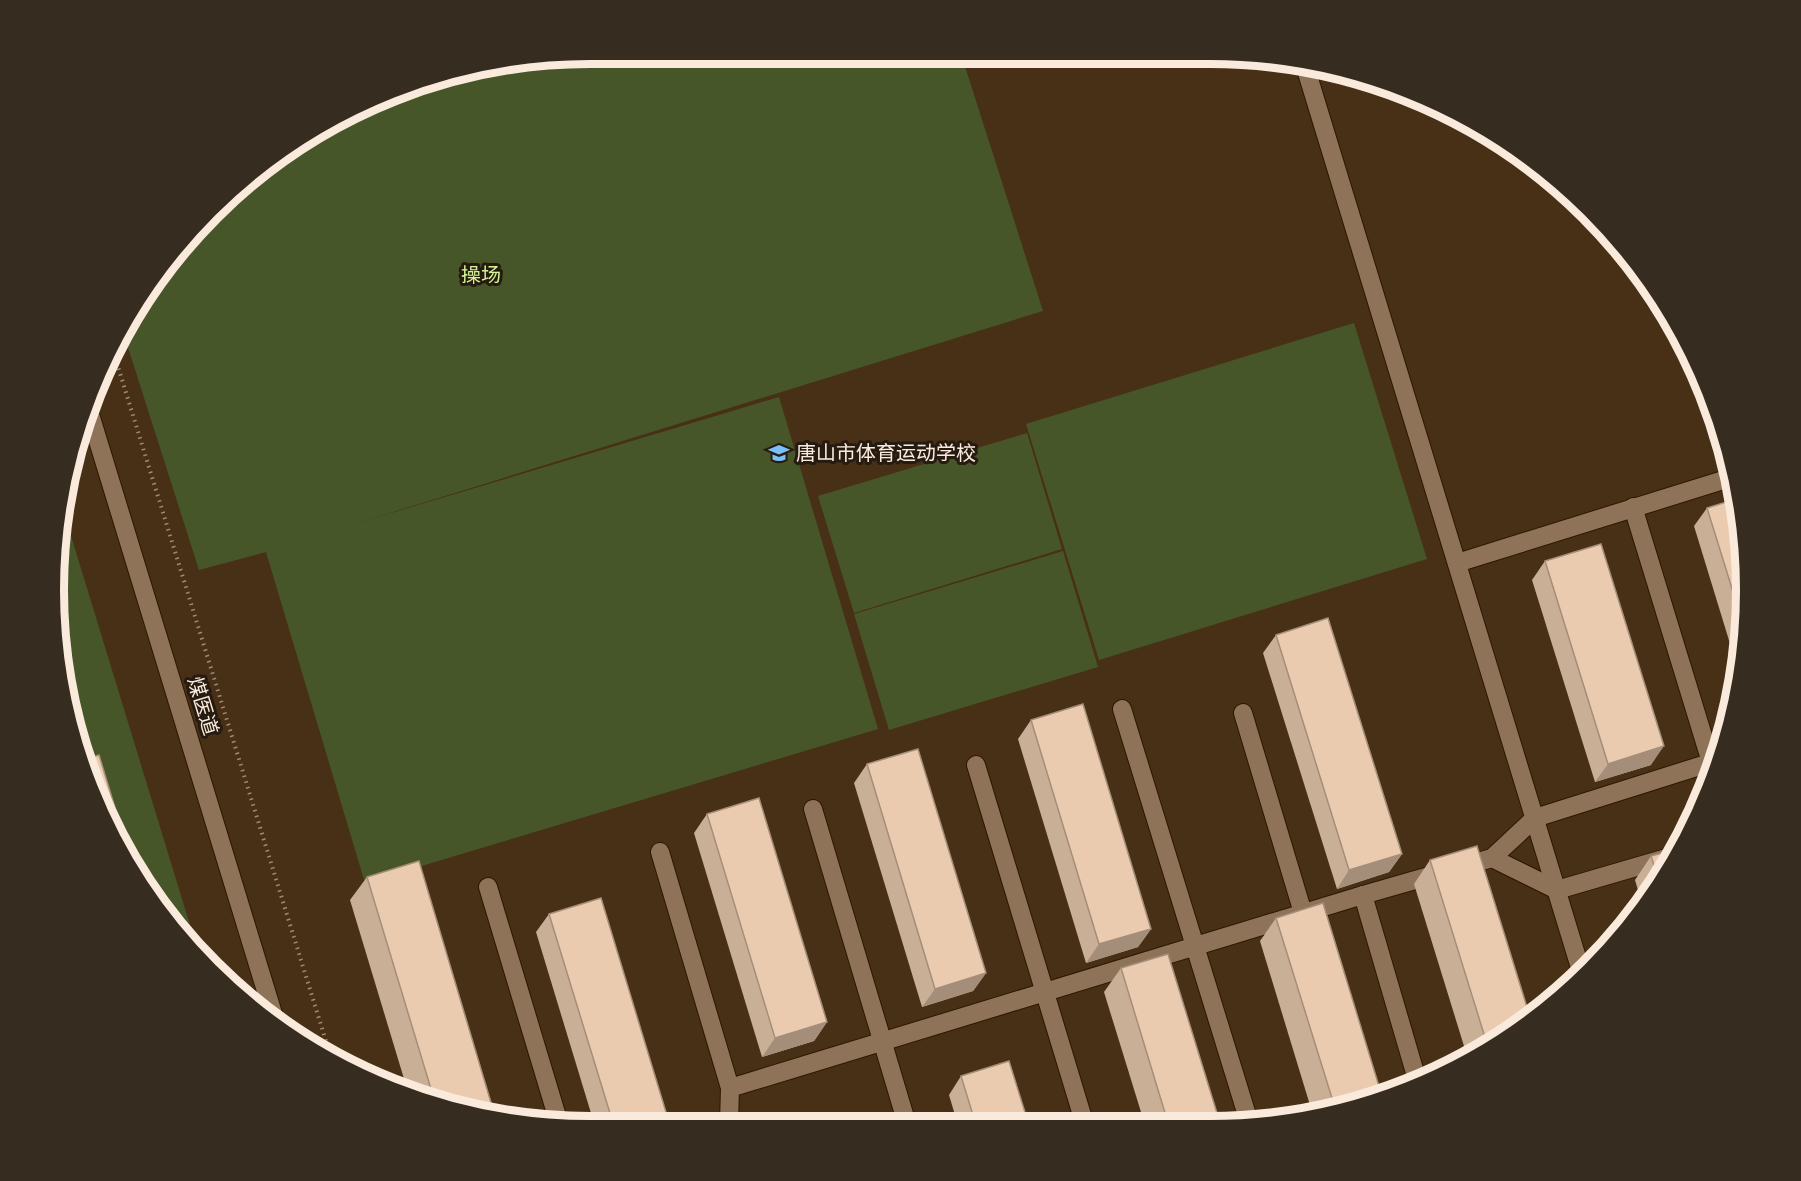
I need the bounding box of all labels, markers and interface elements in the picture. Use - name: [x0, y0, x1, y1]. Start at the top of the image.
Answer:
- park label: 操场: [461, 263, 501, 287]
- school or university icon: 唐山市体育运动学校: [767, 441, 791, 465]
- place label: 唐山市体育运动学校: [796, 441, 976, 465]
- street label: 煤医道: [183, 674, 223, 738]

